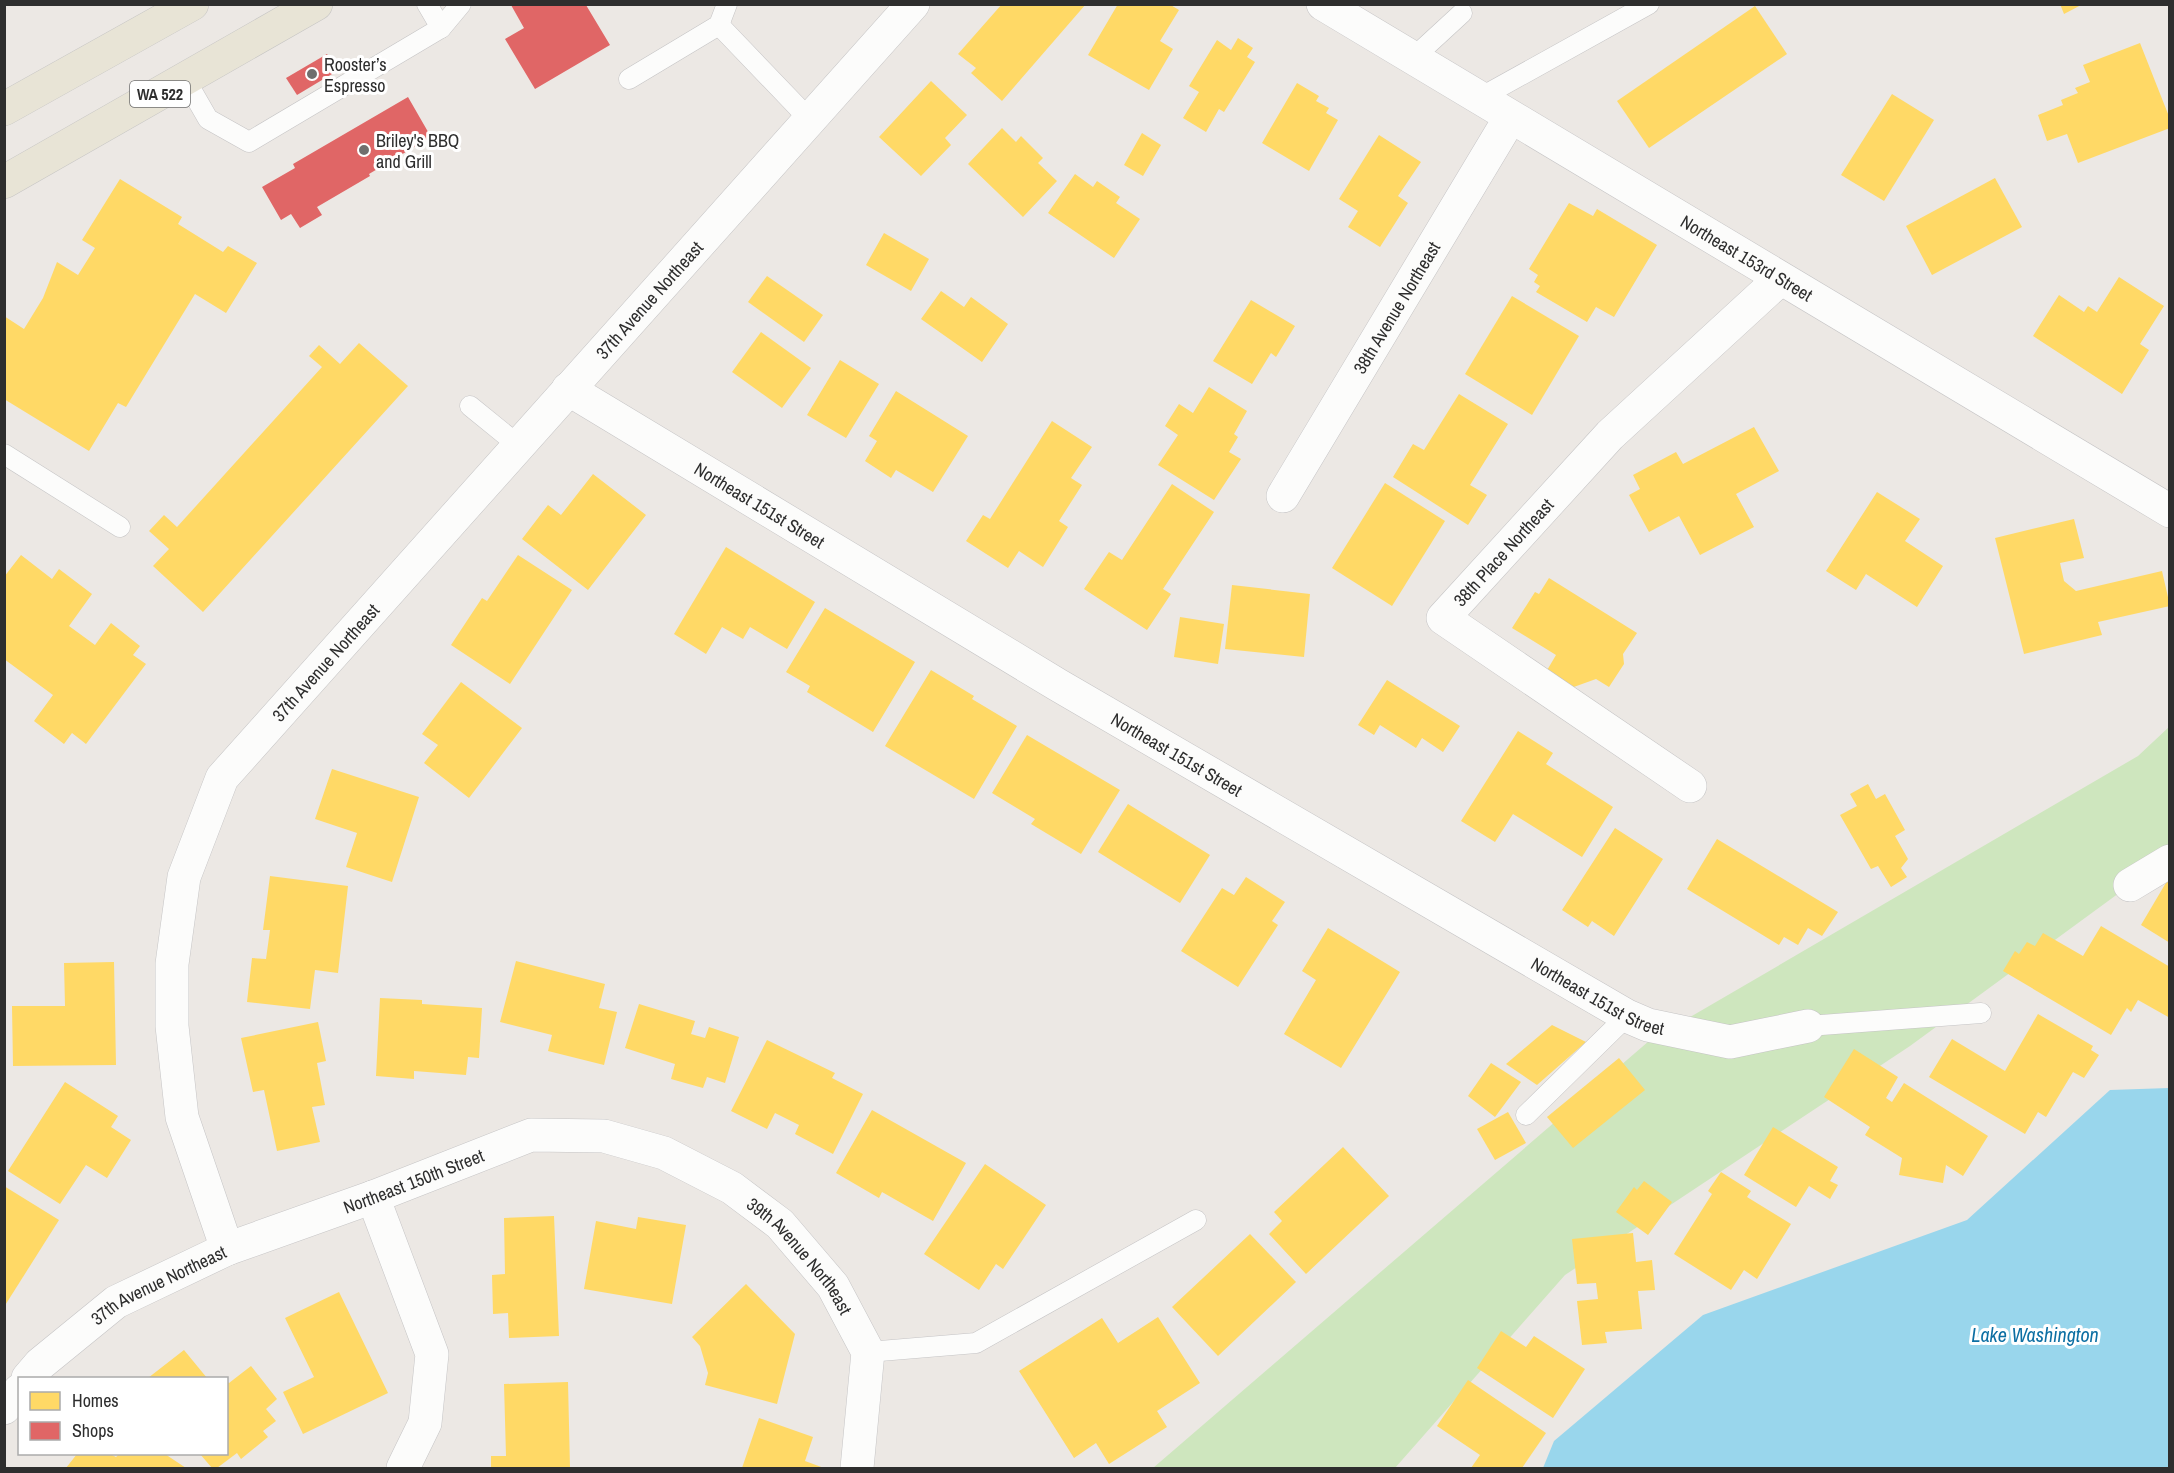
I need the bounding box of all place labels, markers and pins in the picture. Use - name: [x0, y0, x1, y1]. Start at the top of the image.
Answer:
- place label: Rooster’s Espresso: [324, 52, 387, 98]
- marker: Rooster’s Espresso: [305, 67, 319, 81]
- place label: Briley's BBQ and Grill: [376, 128, 459, 174]
- marker: Briley's BBQ and Grill: [357, 143, 371, 157]

